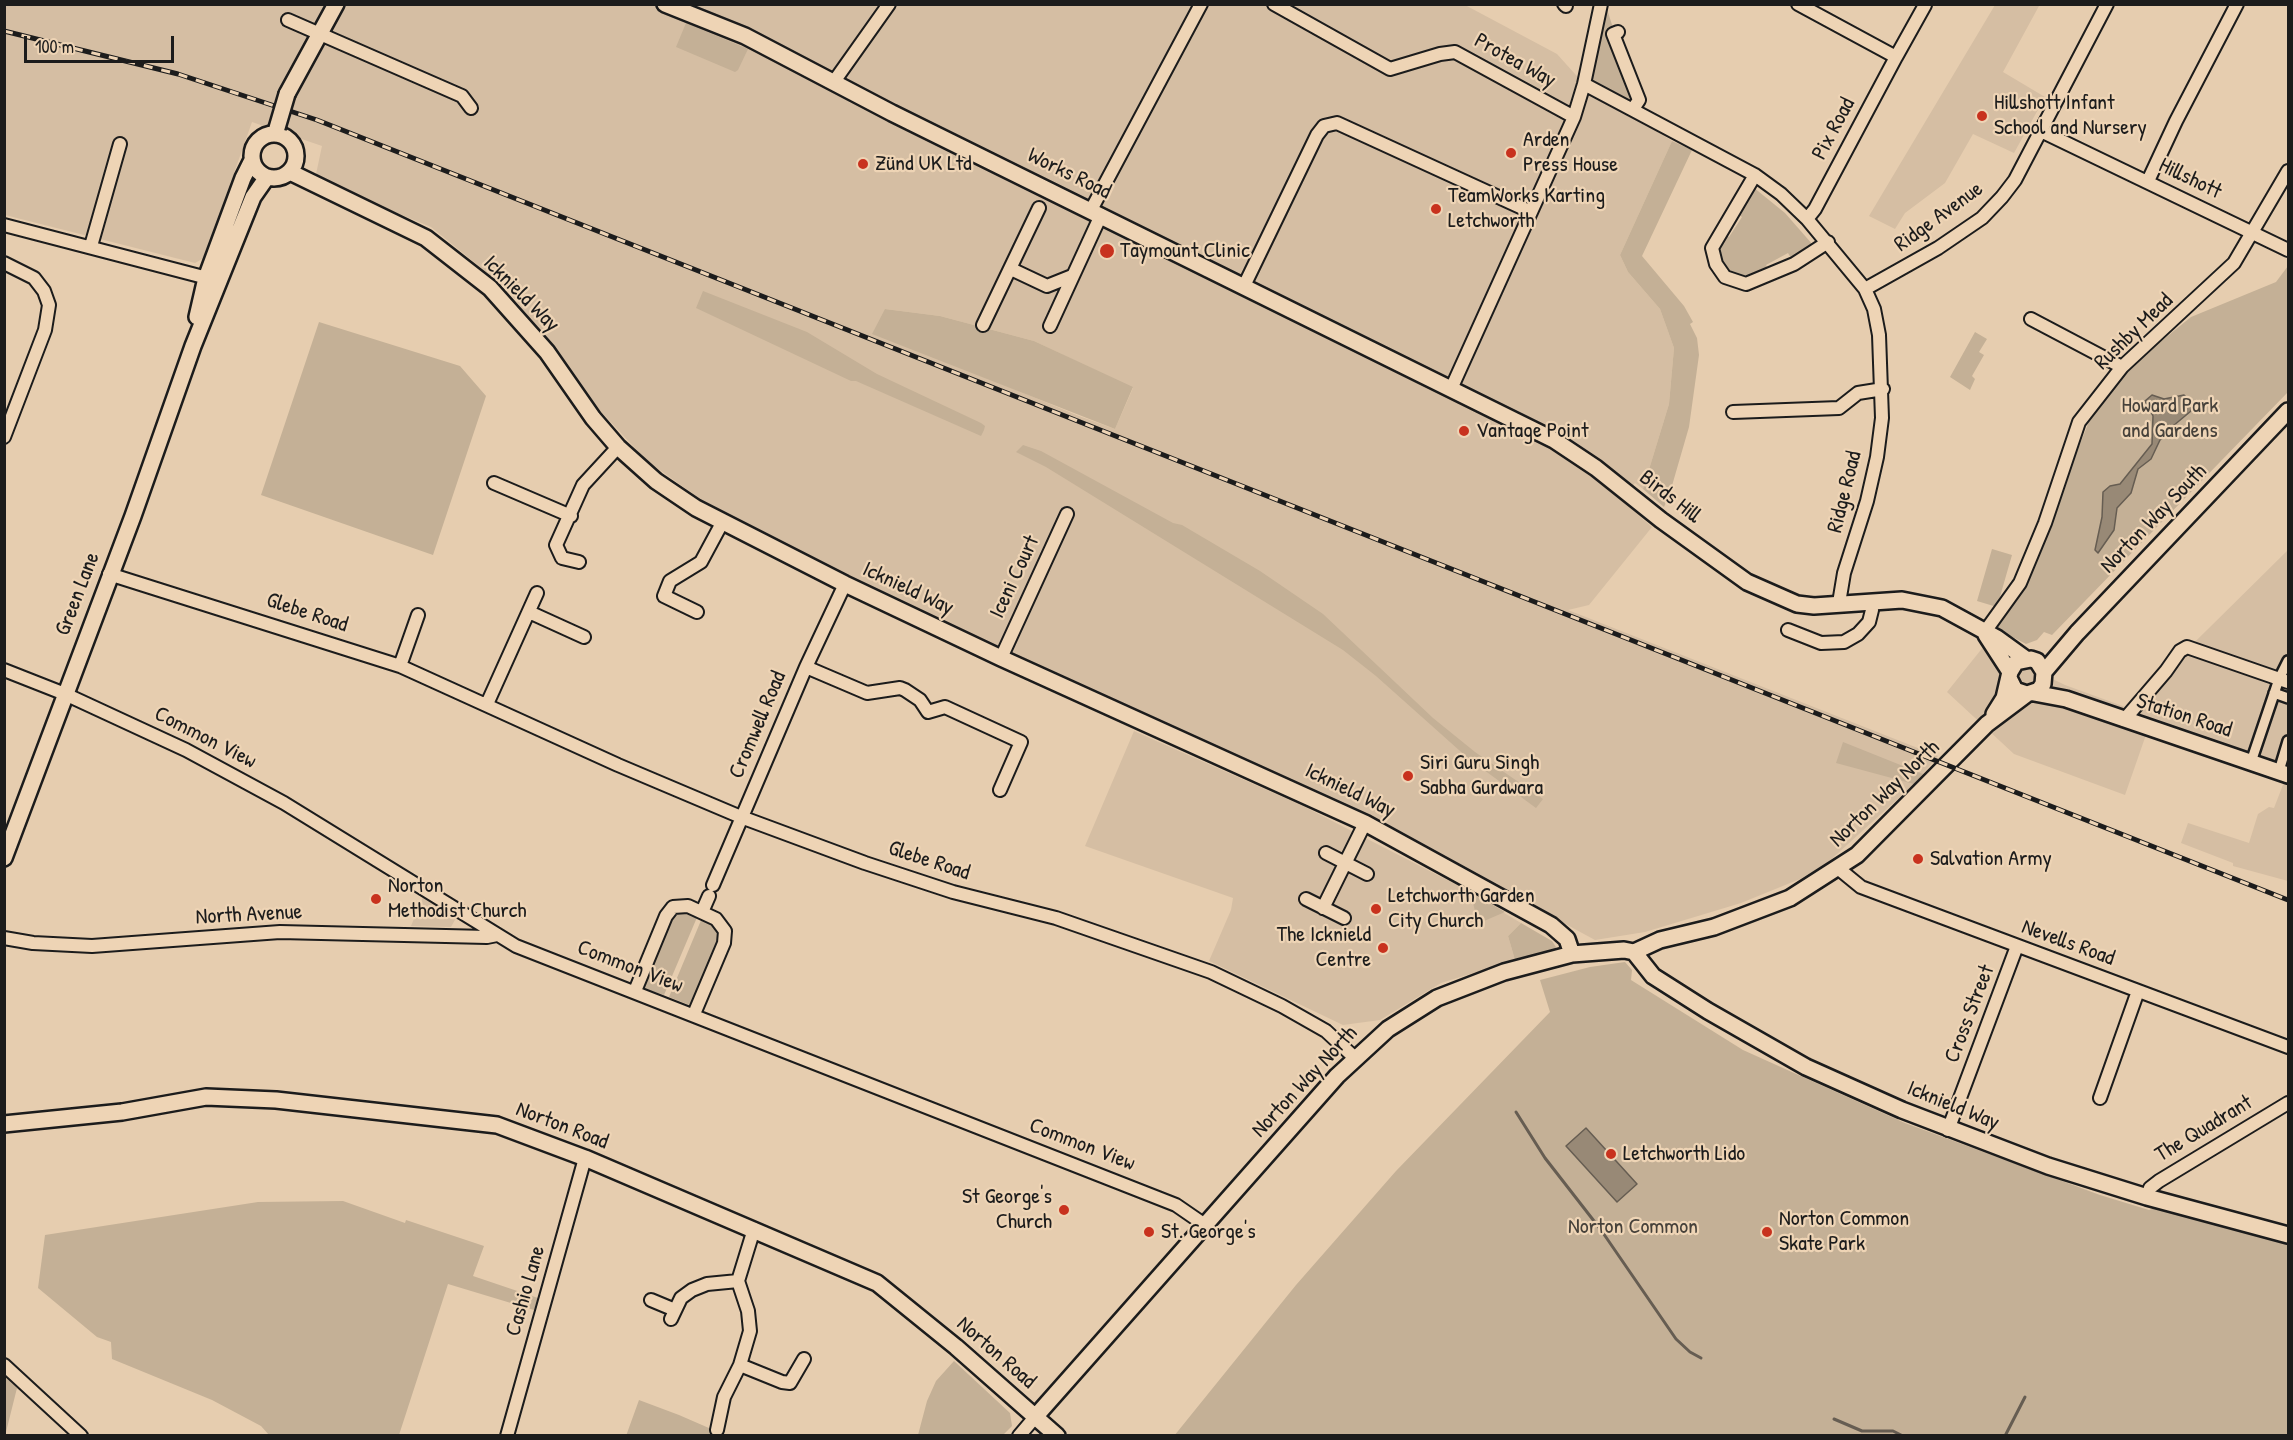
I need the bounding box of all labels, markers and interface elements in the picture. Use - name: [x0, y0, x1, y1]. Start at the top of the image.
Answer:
- scale bar: [27, 24, 177, 62]
- street label: Protea Way: [1470, 28, 1560, 94]
- text: 100 m: [35, 34, 74, 59]
- place label: Hillshott Infant School and Nursery: [1994, 90, 2147, 142]
- street label: Pix Road: [1807, 93, 1861, 165]
- marker: Hillshott Infant School and Nursery: [1975, 109, 1989, 123]
- place label: Arden Press House: [1523, 127, 1618, 178]
- street label: Works Road: [1023, 142, 1115, 206]
- marker: Arden Press House: [1504, 146, 1518, 160]
- place label: Zünd UK Ltd: [875, 151, 972, 177]
- street label: Hillshott: [2154, 153, 2226, 205]
- marker: Zünd UK Ltd: [856, 157, 870, 171]
- street label: Ridge Avenue: [1890, 176, 1988, 258]
- place label: TeamWorks Karting Letchworth: [1448, 183, 1605, 234]
- marker: TeamWorks Karting Letchworth: [1429, 202, 1443, 216]
- place label: Taymount Clinic: [1120, 238, 1250, 264]
- marker: Taymount Clinic: [1098, 242, 1116, 260]
- street label: Icknield Way: [477, 250, 565, 338]
- street label: Rushby Mead: [2089, 288, 2179, 376]
- park label: Howard Park and Gardens: [2122, 393, 2218, 445]
- place label: Vantage Point: [1476, 418, 1589, 444]
- marker: Vantage Point: [1457, 424, 1471, 438]
- street label: Ridge Road: [1822, 448, 1868, 536]
- street label: Norton Way South: [2095, 459, 2213, 579]
- street label: Birds Hill: [1634, 465, 1706, 529]
- street label: Iceni Court: [984, 531, 1046, 623]
- street label: Green Lane: [50, 549, 106, 639]
- street label: Icknield Way: [858, 556, 958, 622]
- street label: Glebe Road: [263, 587, 351, 639]
- street label: Cromwell Road: [724, 667, 792, 783]
- street label: Station Road: [2133, 688, 2235, 744]
- street label: Common View: [150, 701, 260, 775]
- street label: Norton Way North: [1824, 735, 1946, 853]
- place label: Siri Guru Singh Sabha Gurdwara: [1420, 750, 1543, 802]
- street label: Icknield Way: [1300, 758, 1400, 824]
- marker: Siri Guru Singh Sabha Gurdwara: [1401, 769, 1415, 783]
- street label: Glebe Road: [885, 835, 973, 887]
- place label: Salvation Army: [1930, 846, 2052, 872]
- marker: Salvation Army: [1911, 852, 1925, 866]
- place label: Norton Methodist Church: [388, 873, 526, 924]
- place label: Letchworth Garden City Church: [1388, 883, 1535, 934]
- marker: Norton Methodist Church: [369, 892, 383, 906]
- street label: North Avenue: [195, 899, 303, 931]
- marker: Letchworth Garden City Church: [1369, 902, 1383, 916]
- street label: Nevells Road: [2018, 914, 2118, 972]
- place label: The Icknield Centre: [1277, 922, 1371, 974]
- street label: Common View: [573, 935, 687, 999]
- marker: The Icknield Centre: [1376, 941, 1390, 955]
- street label: Cross Street: [1939, 961, 2001, 1067]
- street label: Norton Way North: [1247, 1021, 1363, 1143]
- street label: Icknield Way: [1903, 1076, 2003, 1136]
- street label: The Quadrant: [2151, 1090, 2257, 1168]
- street label: Norton Road: [512, 1096, 612, 1156]
- street label: Common View: [1025, 1113, 1139, 1177]
- place label: Letchworth Lido: [1623, 1141, 1745, 1167]
- marker: Letchworth Lido: [1604, 1147, 1618, 1161]
- place label: St George's Church: [962, 1184, 1052, 1236]
- marker: St George's Church: [1057, 1203, 1071, 1217]
- place label: Norton Common Skate Park: [1779, 1206, 1909, 1258]
- park label: Norton Common: [1568, 1214, 1698, 1240]
- place label: St. George's: [1161, 1219, 1256, 1245]
- marker: St. George's: [1142, 1225, 1156, 1239]
- marker: Norton Common Skate Park: [1760, 1225, 1774, 1239]
- street label: Cashio Lane: [501, 1243, 551, 1339]
- street label: Norton Road: [951, 1311, 1041, 1395]

